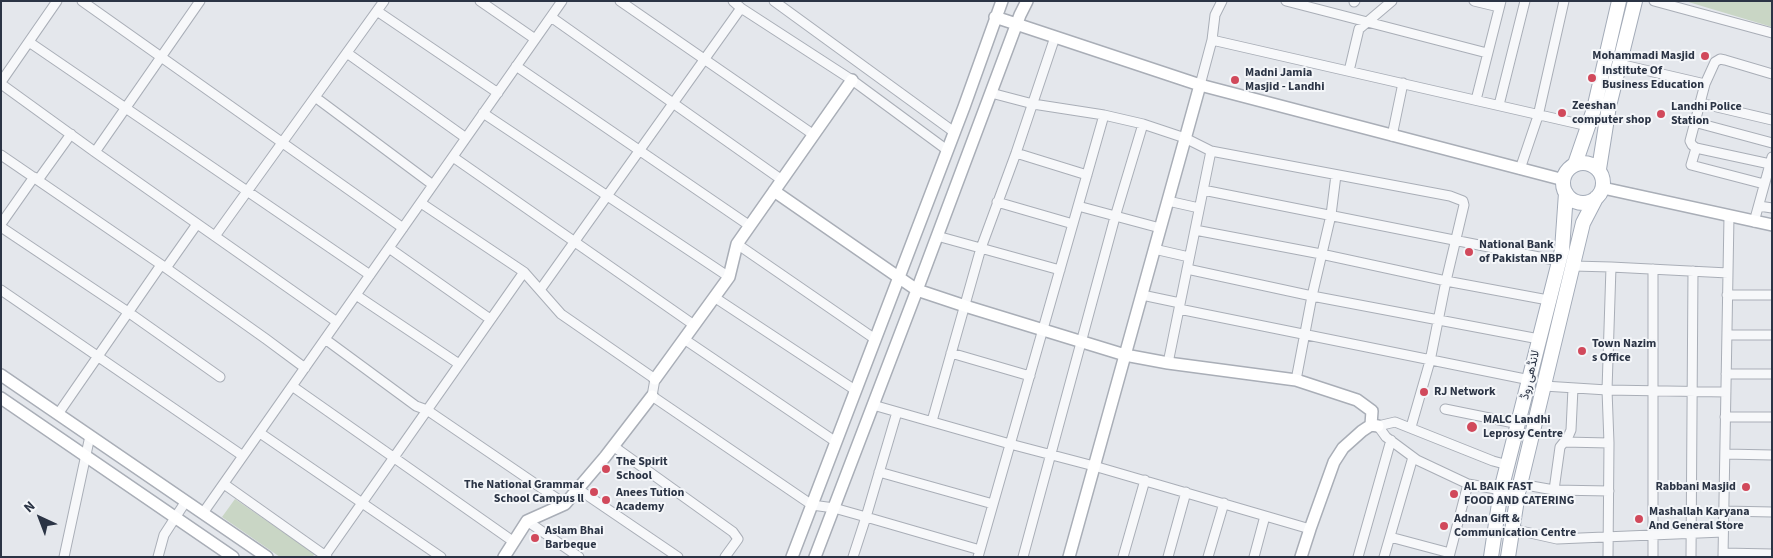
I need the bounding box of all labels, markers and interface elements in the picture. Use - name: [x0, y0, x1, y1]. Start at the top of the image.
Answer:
- place label: Mohammadi Masjid: [1592, 49, 1695, 63]
- marker: Mohammadi Masjid: [1699, 50, 1711, 62]
- place label: Institute Of Business Education: [1602, 64, 1704, 92]
- place label: Madni Jamia Masjid - Landhi: [1245, 66, 1325, 94]
- marker: Institute Of Business Education: [1586, 72, 1598, 84]
- marker: Madni Jamia Masjid - Landhi: [1229, 74, 1241, 86]
- place label: Zeeshan computer shop: [1572, 99, 1651, 127]
- place label: Landhi Police Station: [1671, 100, 1742, 128]
- marker: Zeeshan computer shop: [1556, 107, 1568, 119]
- marker: Landhi Police Station: [1655, 108, 1667, 120]
- place label: National Bank of Pakistan NBP: [1479, 238, 1562, 266]
- marker: National Bank of Pakistan NBP: [1463, 246, 1475, 258]
- place label: Town Nazim s Office: [1592, 337, 1656, 365]
- marker: Town Nazim s Office: [1576, 345, 1588, 357]
- street label: لانڈھی روڈ: [1518, 349, 1544, 401]
- place label: RJ Network: [1434, 385, 1496, 399]
- marker: RJ Network: [1418, 386, 1430, 398]
- place label: MALC Landhi Leprosy Centre: [1483, 413, 1563, 441]
- marker: MALC Landhi Leprosy Centre: [1465, 420, 1479, 434]
- place label: The Spirit School: [616, 455, 668, 483]
- marker: The Spirit School: [600, 463, 612, 475]
- place label: The National Grammar School Campus ll: [464, 478, 584, 506]
- place label: AL BAIK FAST FOOD AND CATERING: [1464, 480, 1574, 508]
- place label: Rabbani Masjid: [1656, 480, 1736, 494]
- marker: Rabbani Masjid: [1740, 481, 1752, 493]
- marker: The National Grammar School Campus ll: [588, 486, 600, 498]
- place label: Anees Tution Academy: [616, 486, 684, 514]
- marker: AL BAIK FAST FOOD AND CATERING: [1448, 488, 1460, 500]
- north arrow: [15, 493, 65, 543]
- marker: Anees Tution Academy: [600, 494, 612, 506]
- text: N: [20, 497, 40, 518]
- place label: Mashallah Karyana And General Store: [1649, 505, 1749, 533]
- place label: Adnan Gift & Communication Centre: [1454, 512, 1576, 540]
- marker: Mashallah Karyana And General Store: [1633, 513, 1645, 525]
- marker: Adnan Gift & Communication Centre: [1438, 520, 1450, 532]
- place label: Aslam Bhai Barbeque: [545, 524, 604, 552]
- marker: Aslam Bhai Barbeque: [529, 532, 541, 544]

